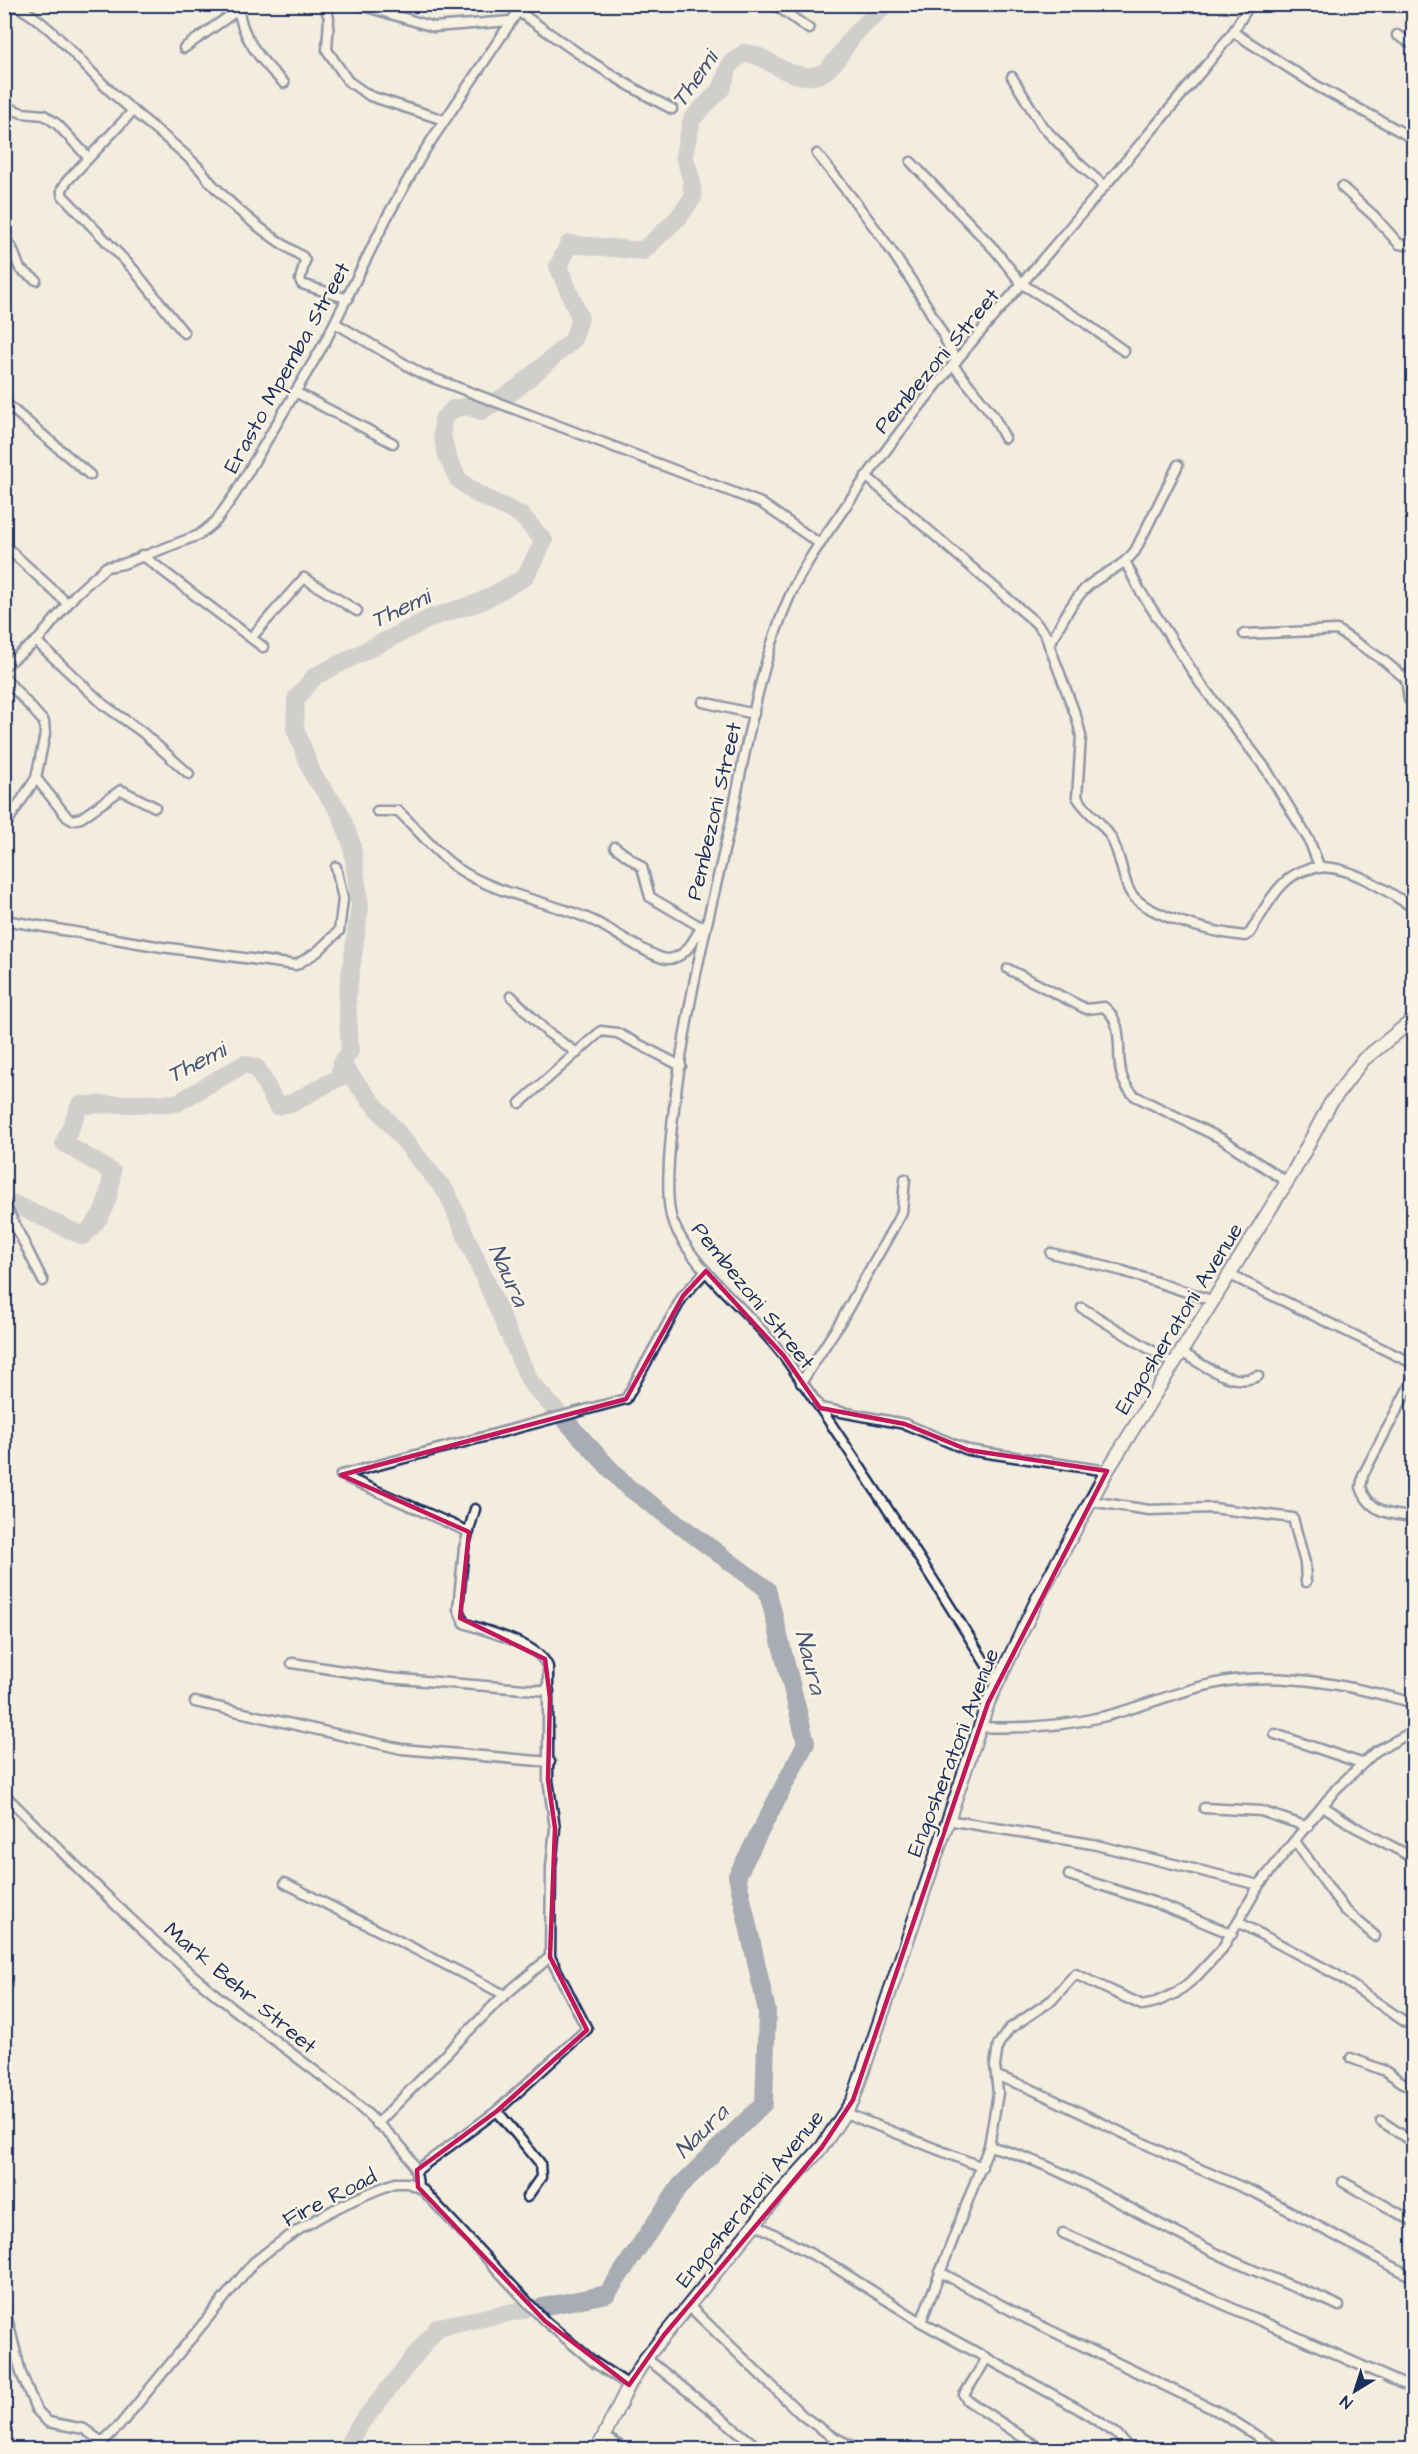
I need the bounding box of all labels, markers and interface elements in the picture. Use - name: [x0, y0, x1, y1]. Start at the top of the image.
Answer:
- water label: Themi: [663, 42, 728, 115]
- street label: Erasto Mpemba Street: [216, 256, 358, 479]
- street label: Pembezoni Street: [867, 281, 1007, 440]
- water label: Themi: [365, 579, 439, 637]
- street label: Pembezoni Street: [679, 719, 750, 903]
- water label: Themi: [161, 1032, 235, 1092]
- street label: Pembezoni Street: [684, 1216, 822, 1376]
- street label: Engosheratoni Avenue: [1108, 1217, 1252, 1421]
- water label: Naura: [479, 1239, 538, 1314]
- water label: Naura: [786, 1627, 835, 1700]
- street label: Engosheratoni Avenue: [899, 1644, 1008, 1862]
- street label: Mark Behr Street: [157, 1915, 323, 2062]
- water label: Naura: [667, 2095, 738, 2167]
- street label: Engosheratoni Avenue: [669, 2103, 833, 2295]
- street label: Fire Road: [277, 2161, 382, 2235]
- north arrow: [1325, 2361, 1385, 2421]
- text: N: [1336, 2390, 1357, 2414]

